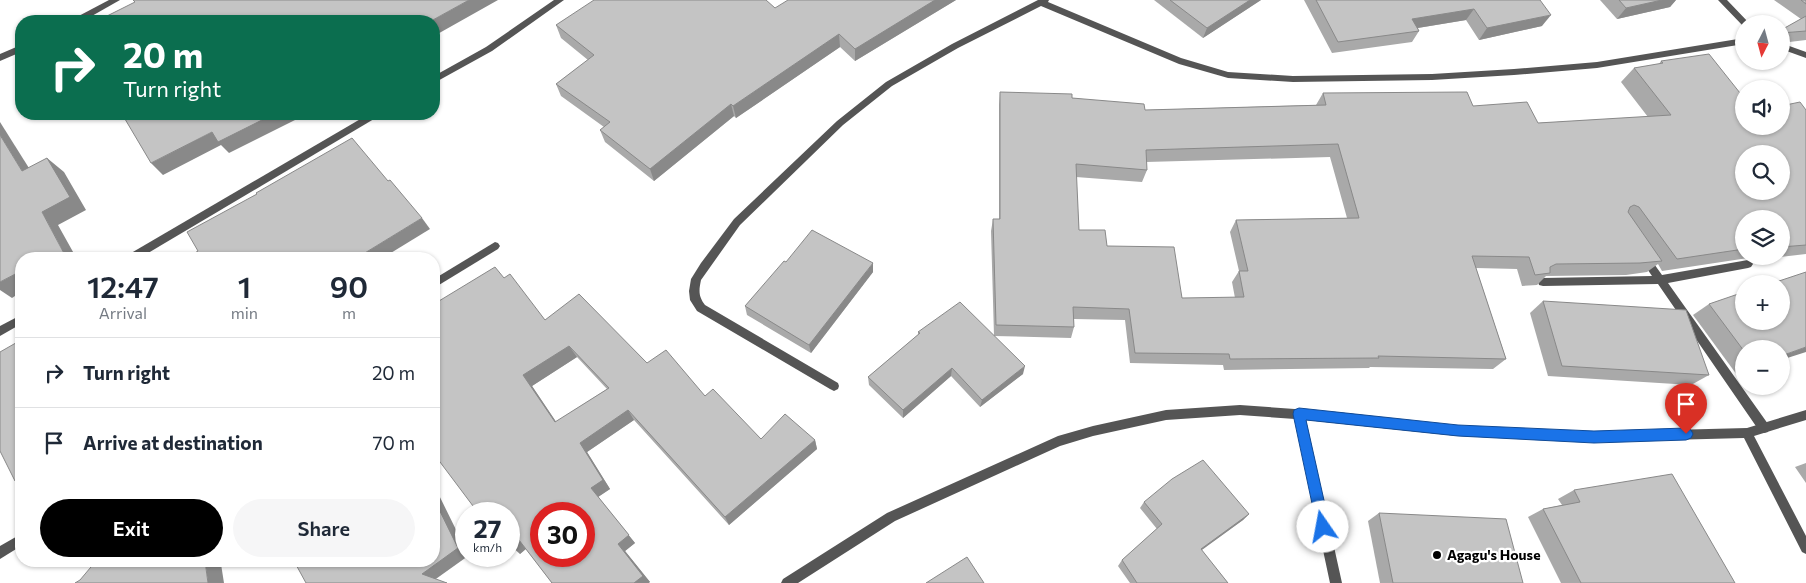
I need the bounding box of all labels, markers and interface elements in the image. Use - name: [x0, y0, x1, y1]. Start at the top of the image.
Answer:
- north arrow: [1735, 15, 1790, 70]
- map controls: [1735, 15, 1790, 395]
- text: 20 m: [123, 32, 203, 75]
- icon: right: [40, 35, 105, 100]
- text: Turn right: [123, 75, 221, 102]
- button: sound: [1735, 80, 1790, 135]
- button: search: [1735, 145, 1790, 200]
- button: layers: [1735, 210, 1790, 265]
- text: 12:47: [87, 267, 159, 304]
- text: 1: [238, 267, 251, 304]
- text: 90: [330, 267, 368, 304]
- button: +: [1735, 275, 1790, 330]
- text: Arrival: [99, 303, 147, 322]
- text: min: [231, 303, 258, 322]
- text: m: [342, 303, 356, 322]
- button: −: [1735, 340, 1790, 395]
- icon: right: [40, 359, 68, 387]
- text: Turn right: [83, 361, 170, 384]
- text: 20 m: [372, 361, 415, 384]
- pin: [1665, 383, 1707, 434]
- icon: arrive: [1672, 390, 1700, 418]
- icon: arrive: [40, 429, 68, 457]
- text: Arrive at destination: [83, 431, 263, 454]
- text: 70 m: [372, 431, 415, 454]
- button: Exit: [40, 499, 223, 557]
- button: Share: [233, 499, 415, 557]
- position arrow: [1296, 500, 1348, 552]
- speed limit sign: 30: [530, 502, 595, 567]
- text: 27: [474, 513, 501, 543]
- text: km/h: [473, 540, 502, 554]
- place label: Agagu's House: [1447, 546, 1541, 563]
- marker: Agagu's House: [1431, 549, 1443, 561]

